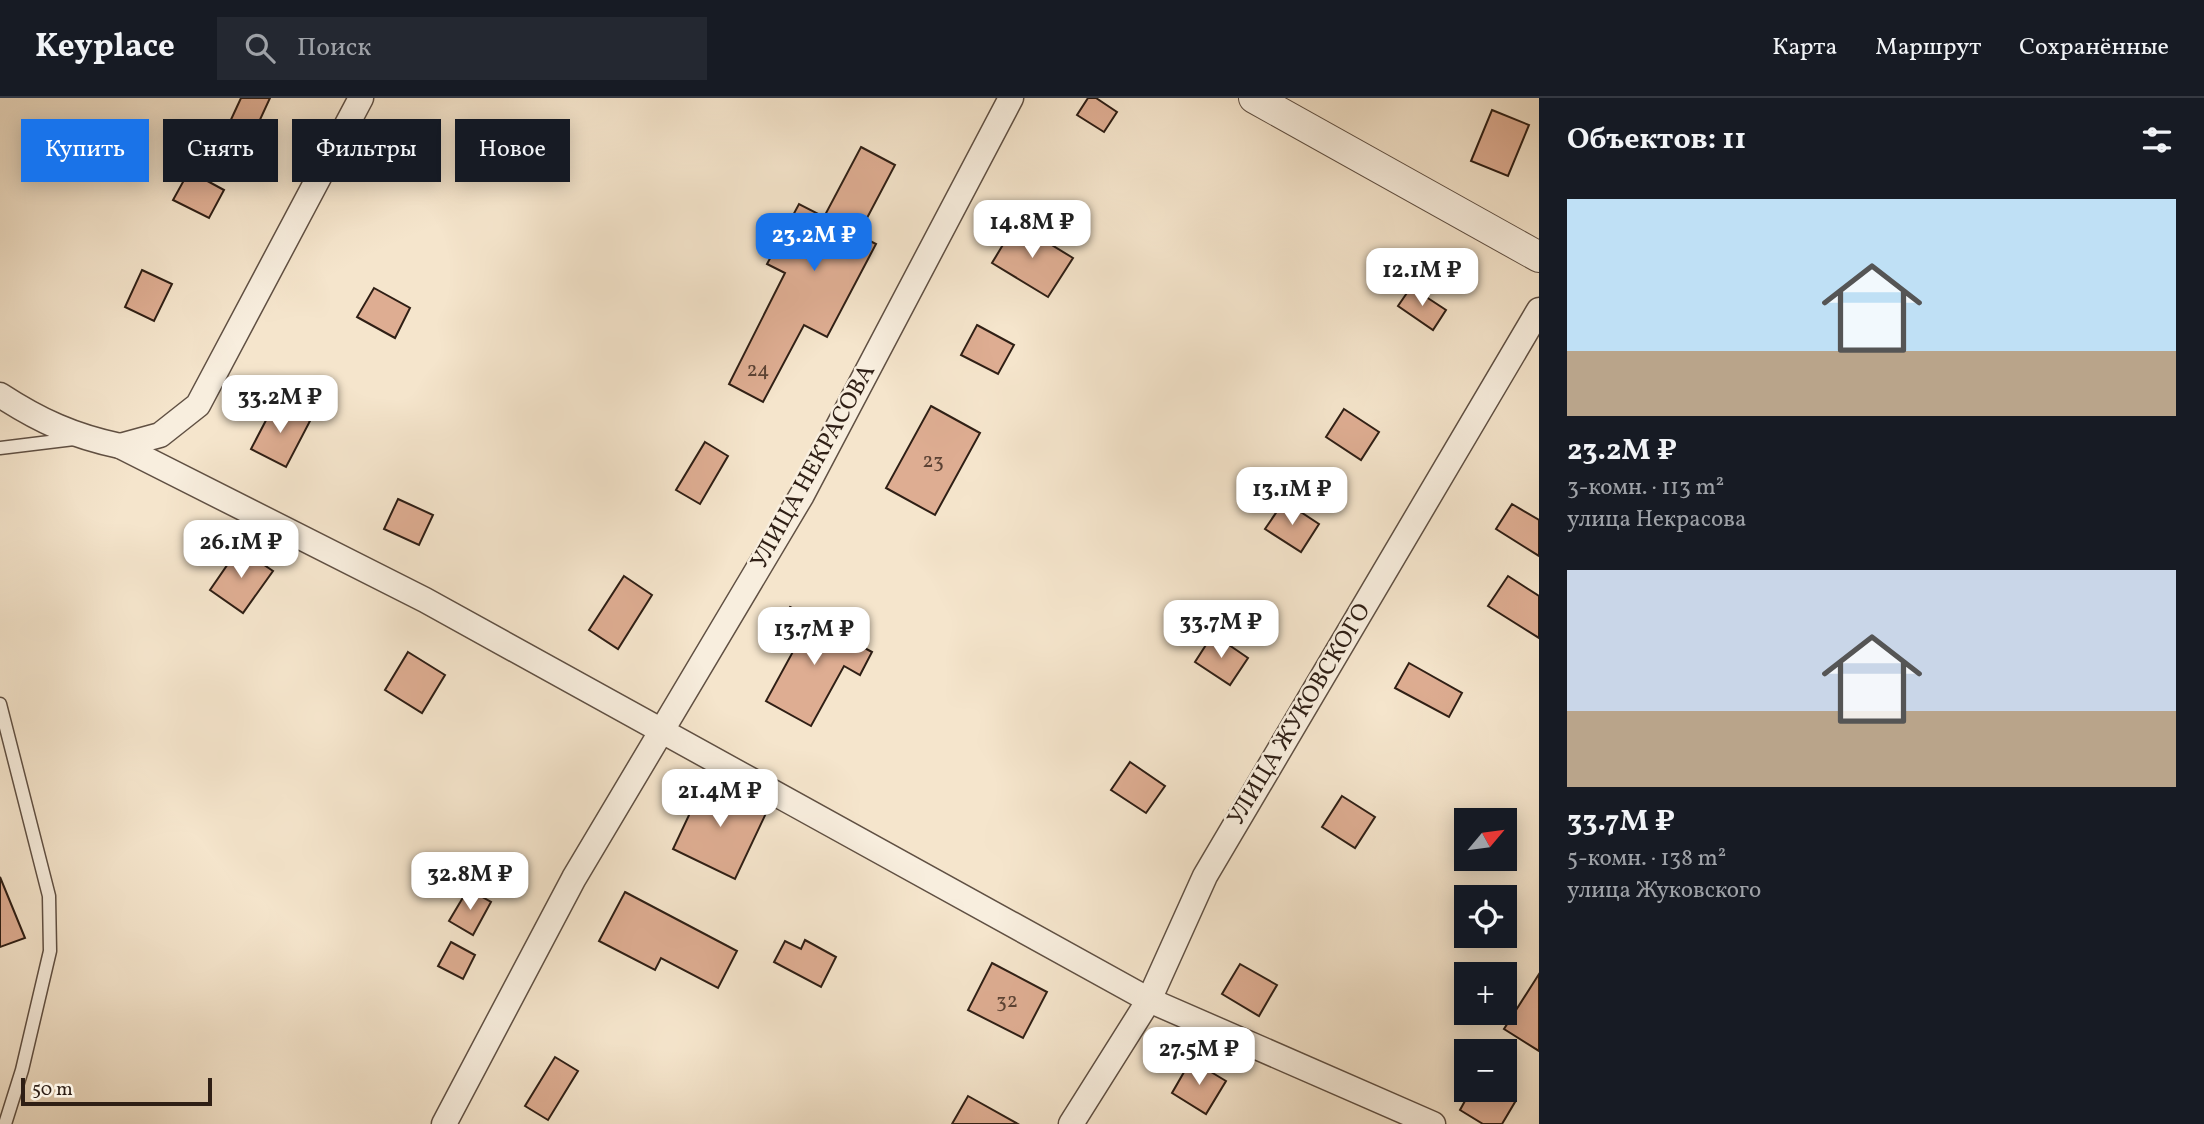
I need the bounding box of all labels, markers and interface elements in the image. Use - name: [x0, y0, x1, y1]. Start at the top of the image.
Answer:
- search box: [217, 17, 707, 80]
- text: Keyplace: [35, 25, 175, 71]
- icon: search: [241, 29, 279, 67]
- text: Поиск: [297, 30, 371, 66]
- text: Карта: [1772, 31, 1837, 65]
- text: Маршрут: [1875, 31, 1981, 65]
- text: Сохранённые: [2019, 31, 2169, 65]
- chip: Купить: [21, 119, 149, 182]
- chip: Снять: [163, 119, 278, 182]
- chip: Фильтры: [292, 119, 441, 182]
- chip: Новое: [455, 119, 570, 182]
- text: Объектов: 11: [1567, 119, 1746, 161]
- icon: filters: [2138, 121, 2176, 159]
- pin: 14.8M ₽: [967, 200, 1097, 260]
- text: 14.8M ₽: [990, 207, 1074, 239]
- pin: 23.2M ₽: [749, 214, 879, 273]
- text: 23.2M ₽: [772, 220, 856, 252]
- icon: home: [1809, 245, 1935, 371]
- pin: 12.1M ₽: [1357, 248, 1487, 308]
- text: 12.1M ₽: [1382, 255, 1462, 287]
- house number: 24: [746, 356, 770, 385]
- street label: УЛИЦА НЕКРАСОВА: [743, 358, 885, 576]
- pin: 33.2M ₽: [215, 376, 345, 435]
- text: 33.2M ₽: [238, 382, 322, 414]
- text: 23.2M ₽: [1567, 430, 1677, 472]
- house number: 23: [922, 447, 944, 476]
- pin: 13.1M ₽: [1227, 468, 1357, 527]
- text: 3-комн. · 113 m²: [1567, 472, 1724, 504]
- text: 13.1M ₽: [1252, 474, 1332, 506]
- text: улица Некрасова: [1567, 504, 1746, 536]
- pin: 26.1M ₽: [176, 520, 306, 580]
- text: 26.1M ₽: [200, 527, 282, 559]
- street label: УЛИЦА ЖУКОВСКОГО: [1220, 597, 1380, 833]
- pin: 33.7M ₽: [1156, 601, 1286, 660]
- text: 33.7M ₽: [1180, 607, 1262, 639]
- pin: 13.7M ₽: [749, 608, 879, 667]
- text: 13.7M ₽: [774, 614, 854, 646]
- icon: home: [1809, 616, 1935, 742]
- pin: 21.4M ₽: [655, 770, 785, 829]
- text: 21.4M ₽: [678, 776, 762, 808]
- text: 33.7M ₽: [1567, 801, 1675, 843]
- north arrow: [1454, 808, 1517, 872]
- map controls: [1454, 808, 1517, 1102]
- text: 5-комн. · 138 m²: [1567, 843, 1726, 875]
- pin: 32.8M ₽: [405, 852, 535, 912]
- text: 32.8M ₽: [427, 859, 513, 891]
- text: улица Жуковского: [1567, 875, 1761, 907]
- button: locate: [1454, 885, 1517, 948]
- button: +: [1454, 962, 1517, 1025]
- house number: 32: [996, 987, 1018, 1016]
- pin: 27.5M ₽: [1134, 1028, 1264, 1087]
- text: 27.5M ₽: [1159, 1034, 1239, 1066]
- button: −: [1454, 1039, 1517, 1102]
- scale bar: [21, 1075, 212, 1107]
- text: 50 m: [32, 1077, 73, 1103]

